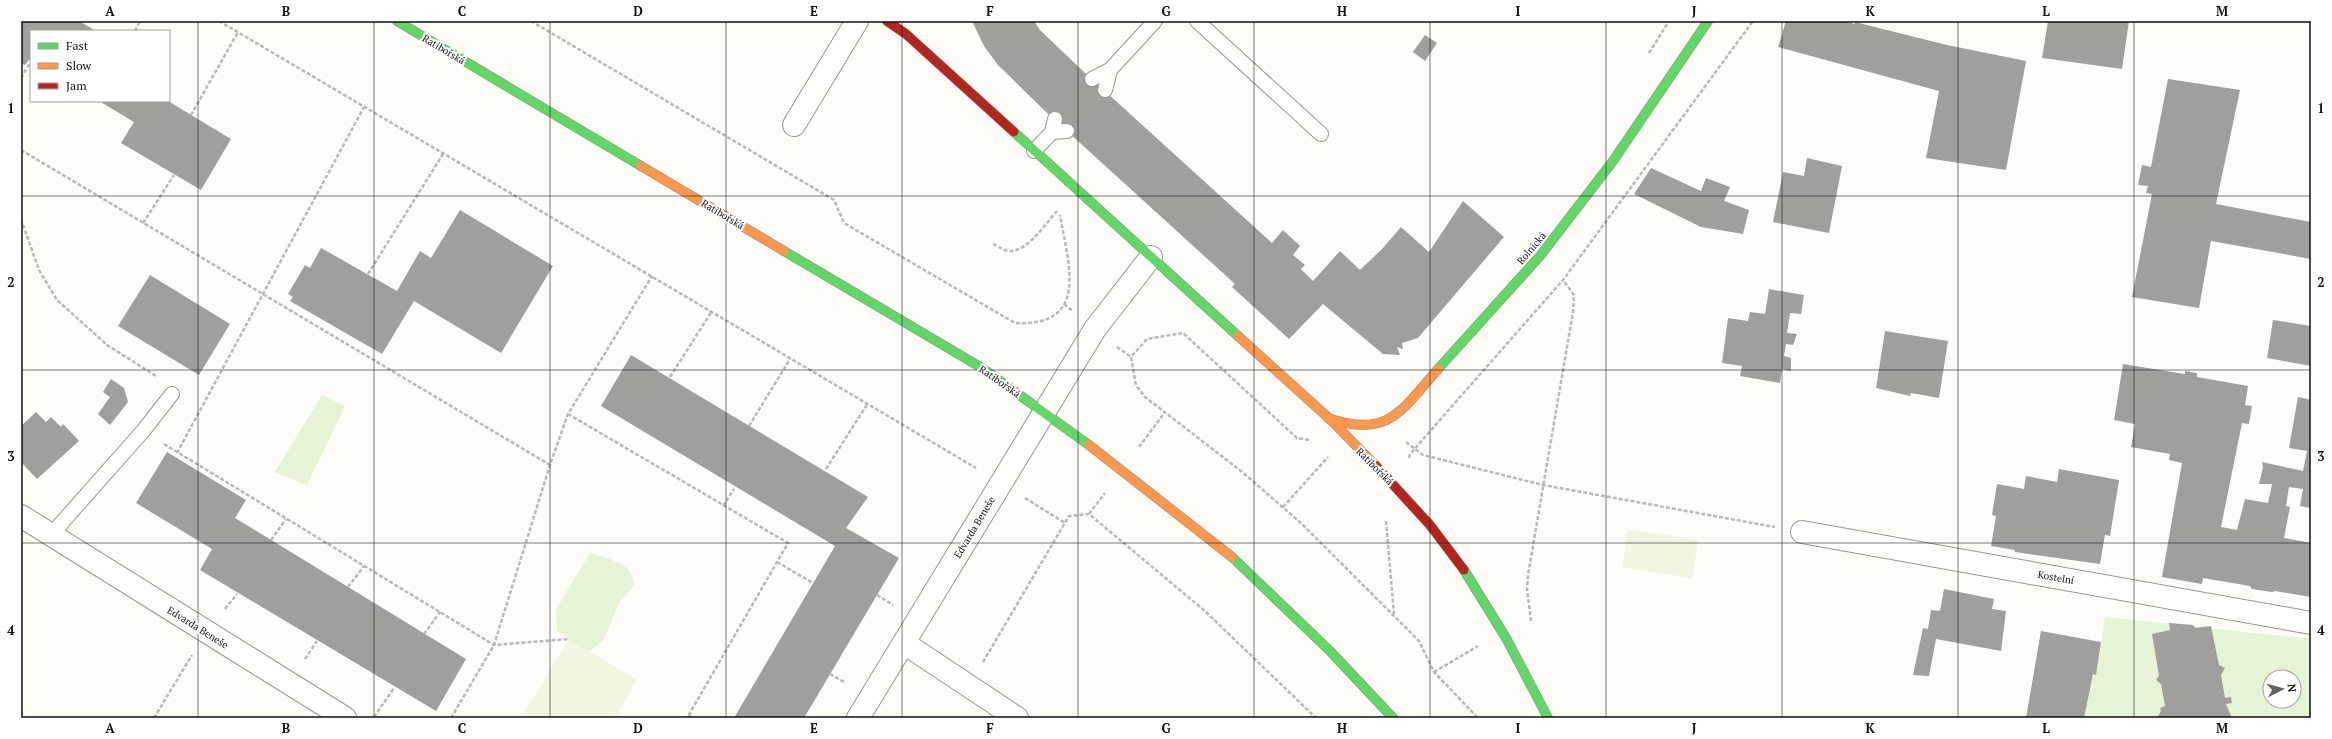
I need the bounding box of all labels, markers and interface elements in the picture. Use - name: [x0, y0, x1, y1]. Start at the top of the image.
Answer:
- text: A: [105, 2, 115, 20]
- text: B: [282, 2, 290, 20]
- text: C: [458, 2, 466, 20]
- text: D: [633, 2, 643, 20]
- text: E: [810, 2, 818, 20]
- text: F: [986, 2, 994, 20]
- text: G: [1161, 2, 1171, 20]
- text: H: [1337, 2, 1347, 20]
- text: I: [1516, 2, 1521, 20]
- text: J: [1692, 2, 1697, 20]
- text: K: [1865, 2, 1875, 20]
- text: L: [2042, 2, 2050, 20]
- text: M: [2216, 2, 2228, 20]
- legend: [30, 30, 170, 102]
- street label: Ratibořská: [420, 32, 467, 67]
- text: Fast: [66, 38, 89, 53]
- text: Slow: [66, 58, 92, 73]
- text: Jam: [66, 78, 87, 93]
- text: 1: [7, 99, 15, 117]
- text: 1: [2317, 99, 2325, 117]
- street label: Ratibořská: [699, 197, 746, 232]
- street label: Rolnická: [1514, 229, 1549, 267]
- text: 2: [7, 273, 15, 291]
- text: 2: [2317, 273, 2325, 291]
- street label: Ratibořská: [977, 362, 1023, 400]
- street label: Ratibořská: [1353, 445, 1396, 488]
- text: 3: [7, 447, 15, 465]
- text: 3: [2317, 447, 2325, 465]
- street label: Edvarda Beneše: [951, 494, 998, 561]
- street label: Kostelní: [2037, 568, 2075, 587]
- street label: Edvarda Beneše: [165, 603, 231, 651]
- text: 4: [7, 621, 15, 639]
- text: 4: [2317, 621, 2325, 639]
- north arrow: [2262, 669, 2302, 709]
- text: N: [2285, 683, 2299, 693]
- text: A: [105, 719, 115, 737]
- text: B: [282, 719, 290, 737]
- text: C: [458, 719, 466, 737]
- text: D: [633, 719, 643, 737]
- text: E: [810, 719, 818, 737]
- text: F: [986, 719, 994, 737]
- text: G: [1161, 719, 1171, 737]
- text: H: [1337, 719, 1347, 737]
- text: I: [1516, 719, 1521, 737]
- text: J: [1692, 719, 1697, 737]
- text: K: [1865, 719, 1875, 737]
- text: L: [2042, 719, 2050, 737]
- text: M: [2216, 719, 2228, 737]

